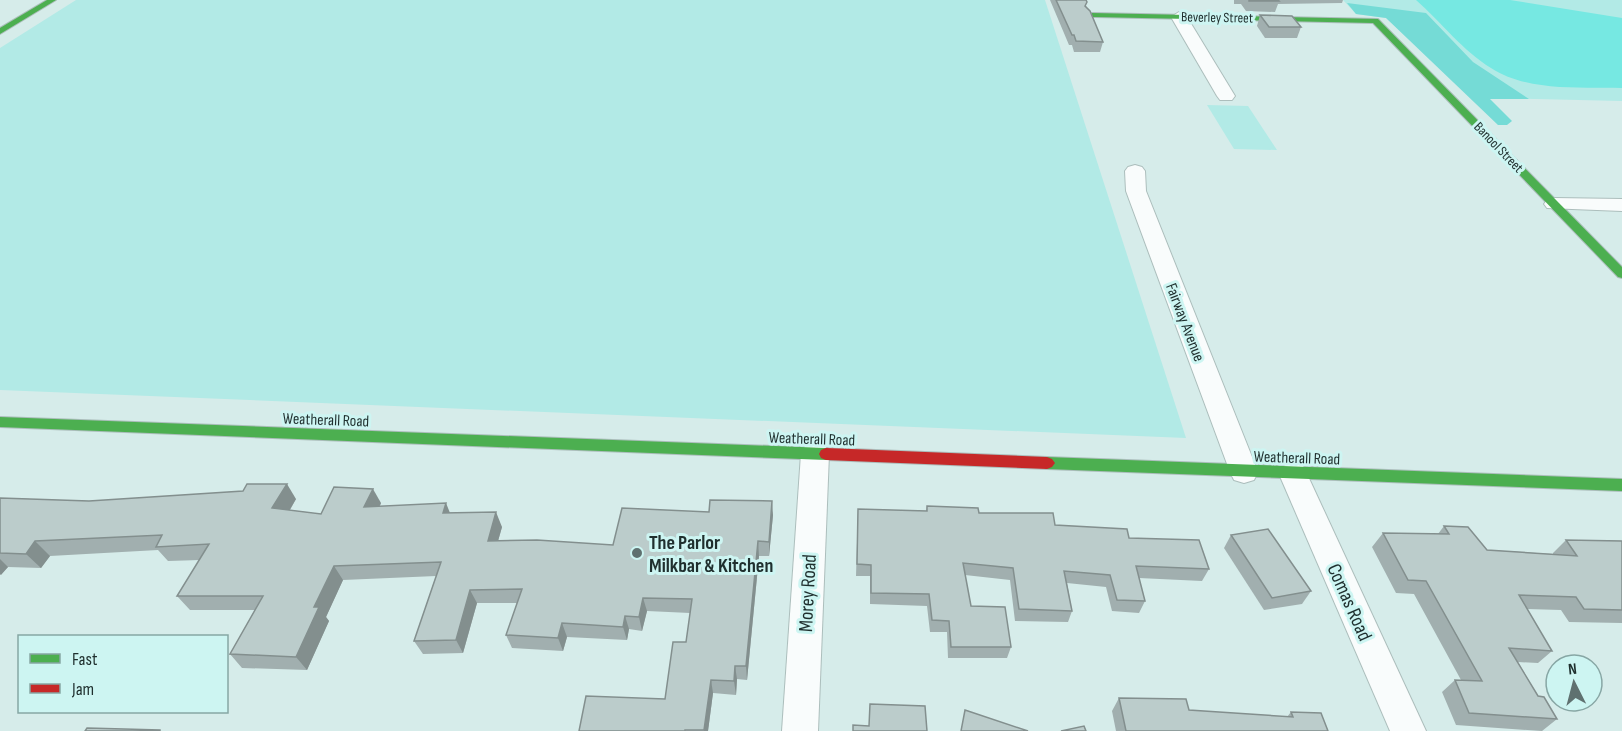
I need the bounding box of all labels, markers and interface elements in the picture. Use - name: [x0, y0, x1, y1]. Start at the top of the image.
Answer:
- street label: Beverley Street: [1181, 8, 1253, 27]
- street label: Banool Street: [1470, 119, 1527, 176]
- street label: Fairway Avenue: [1161, 281, 1208, 364]
- street label: Weatherall Road: [282, 409, 370, 432]
- street label: Weatherall Road: [768, 428, 856, 451]
- street label: Weatherall Road: [1253, 447, 1341, 470]
- place label: The Parlor Milkbar & Kitchen: [649, 531, 773, 578]
- marker: The Parlor Milkbar & Kitchen: [630, 546, 644, 560]
- street label: Morey Road: [794, 554, 822, 632]
- street label: Comas Road: [1321, 560, 1377, 645]
- legend: [18, 635, 228, 713]
- text: Fast: [72, 649, 98, 670]
- north arrow: [1544, 653, 1604, 713]
- text: N: [1567, 660, 1578, 679]
- text: Jam: [71, 679, 94, 700]

